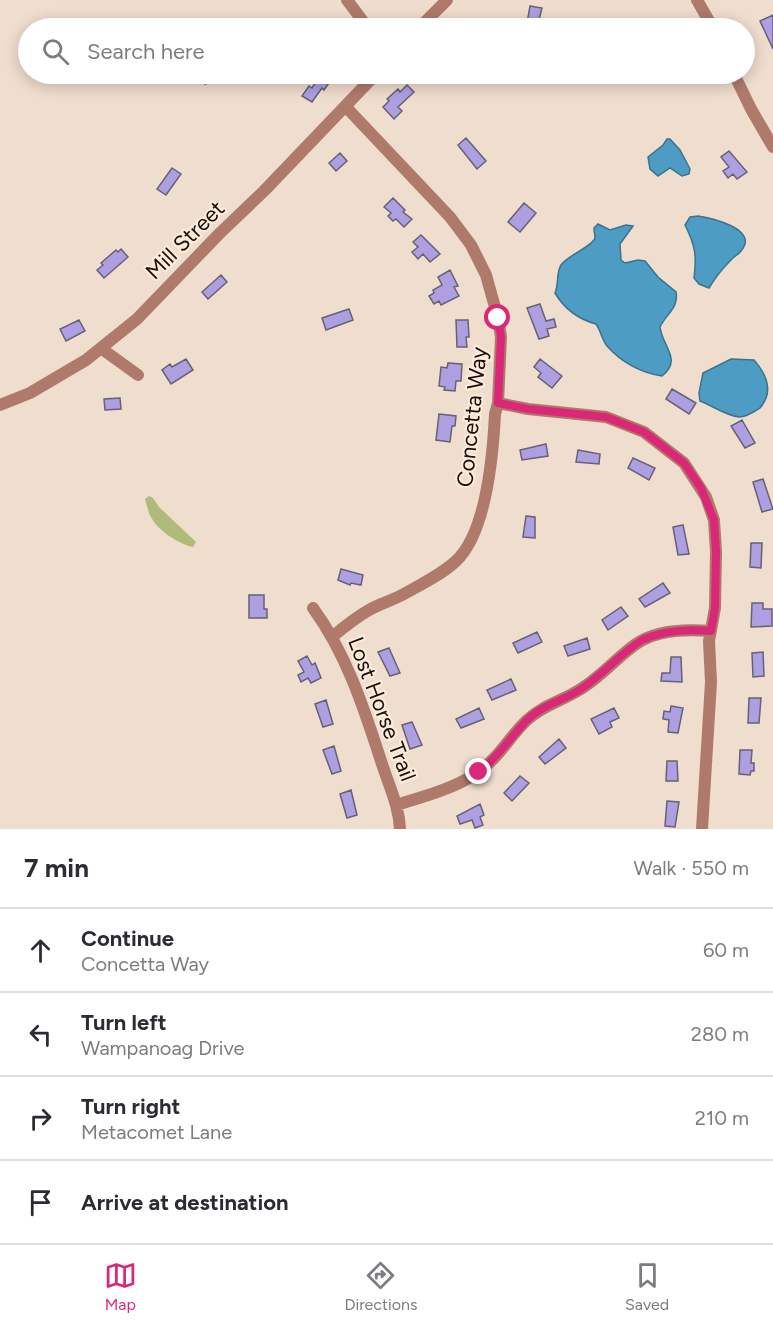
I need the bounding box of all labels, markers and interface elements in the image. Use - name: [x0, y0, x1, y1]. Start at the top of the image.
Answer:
- search box: [18, 18, 755, 84]
- icon: search: [39, 35, 72, 68]
- text: Search here: [87, 38, 205, 65]
- street label: Mill Street: [140, 195, 230, 285]
- route start: [484, 304, 510, 330]
- street label: Concetta Way: [451, 345, 493, 488]
- street label: Lost Horse Trail: [342, 633, 422, 785]
- route end: [465, 758, 491, 784]
- text: 7 min: [24, 852, 89, 884]
- text: Walk · 550 m: [634, 856, 749, 880]
- text: Continue: [81, 925, 174, 952]
- icon: ahead: [24, 934, 57, 967]
- text: 60 m: [703, 938, 749, 962]
- text: Concetta Way: [81, 952, 209, 976]
- text: Turn left: [81, 1009, 167, 1036]
- icon: left: [24, 1018, 57, 1051]
- text: 280 m: [691, 1022, 749, 1046]
- text: Wampanoag Drive: [81, 1036, 245, 1060]
- text: Turn right: [81, 1093, 180, 1120]
- icon: right: [24, 1102, 57, 1135]
- text: 210 m: [695, 1106, 749, 1130]
- text: Metacomet Lane: [81, 1120, 232, 1144]
- icon: arrive: [24, 1186, 57, 1219]
- text: Arrive at destination: [81, 1189, 289, 1216]
- tab: Map: [104, 1259, 137, 1314]
- tab: Directions: [344, 1259, 417, 1314]
- tab: Saved: [625, 1259, 669, 1314]

